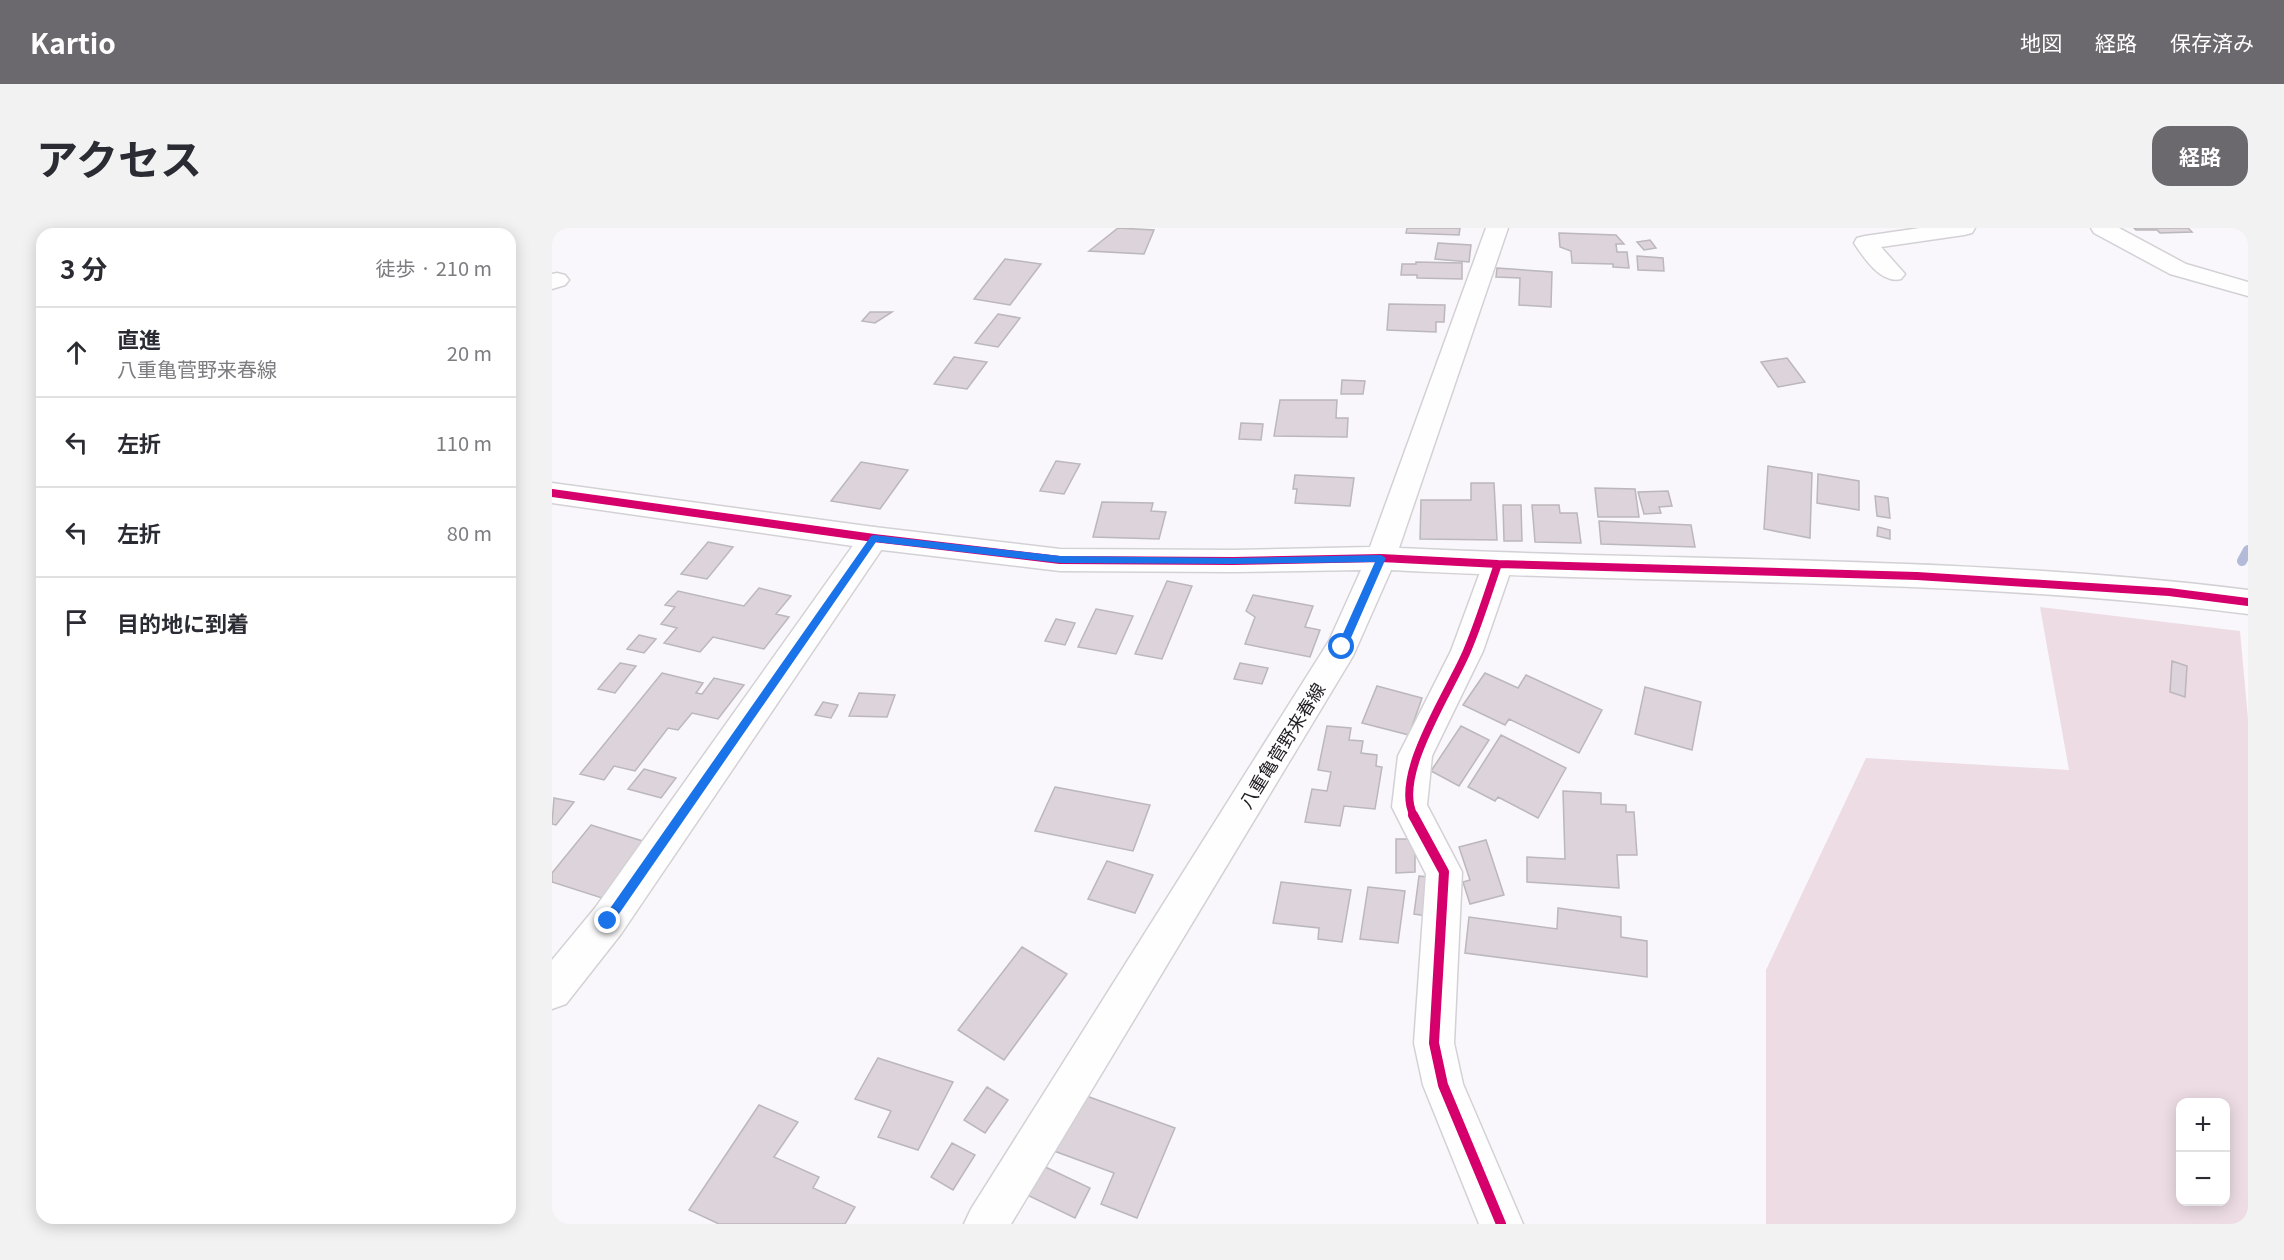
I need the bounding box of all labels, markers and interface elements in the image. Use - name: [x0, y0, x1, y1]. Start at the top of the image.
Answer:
- text: Kartio: [30, 22, 116, 62]
- text: 地図: [2020, 27, 2062, 57]
- text: 経路: [2095, 27, 2137, 57]
- text: 保存済み: [2170, 27, 2254, 57]
- text: アクセス: [36, 126, 202, 187]
- button: 経路: [2152, 126, 2248, 186]
- text: 3 分: [60, 249, 107, 286]
- text: 徒歩 · 210 m: [376, 253, 492, 282]
- text: 直進: [117, 322, 161, 354]
- icon: ahead: [60, 336, 93, 369]
- text: 20 m: [447, 338, 492, 367]
- text: 八重亀菅野来春線: [117, 354, 277, 383]
- icon: left: [60, 426, 93, 459]
- text: 左折: [117, 426, 161, 458]
- text: 110 m: [436, 428, 492, 457]
- icon: left: [60, 516, 93, 549]
- text: 左折: [117, 516, 161, 548]
- text: 80 m: [447, 518, 492, 547]
- icon: arrive: [60, 606, 93, 639]
- text: 目的地に到着: [117, 606, 249, 638]
- route start: [1328, 633, 1354, 659]
- street label: 八重亀菅野来春線: [1232, 677, 1330, 813]
- route end: [594, 907, 620, 933]
- map controls: [2176, 1098, 2230, 1206]
- button: +: [2176, 1098, 2230, 1152]
- button: −: [2176, 1152, 2230, 1206]

